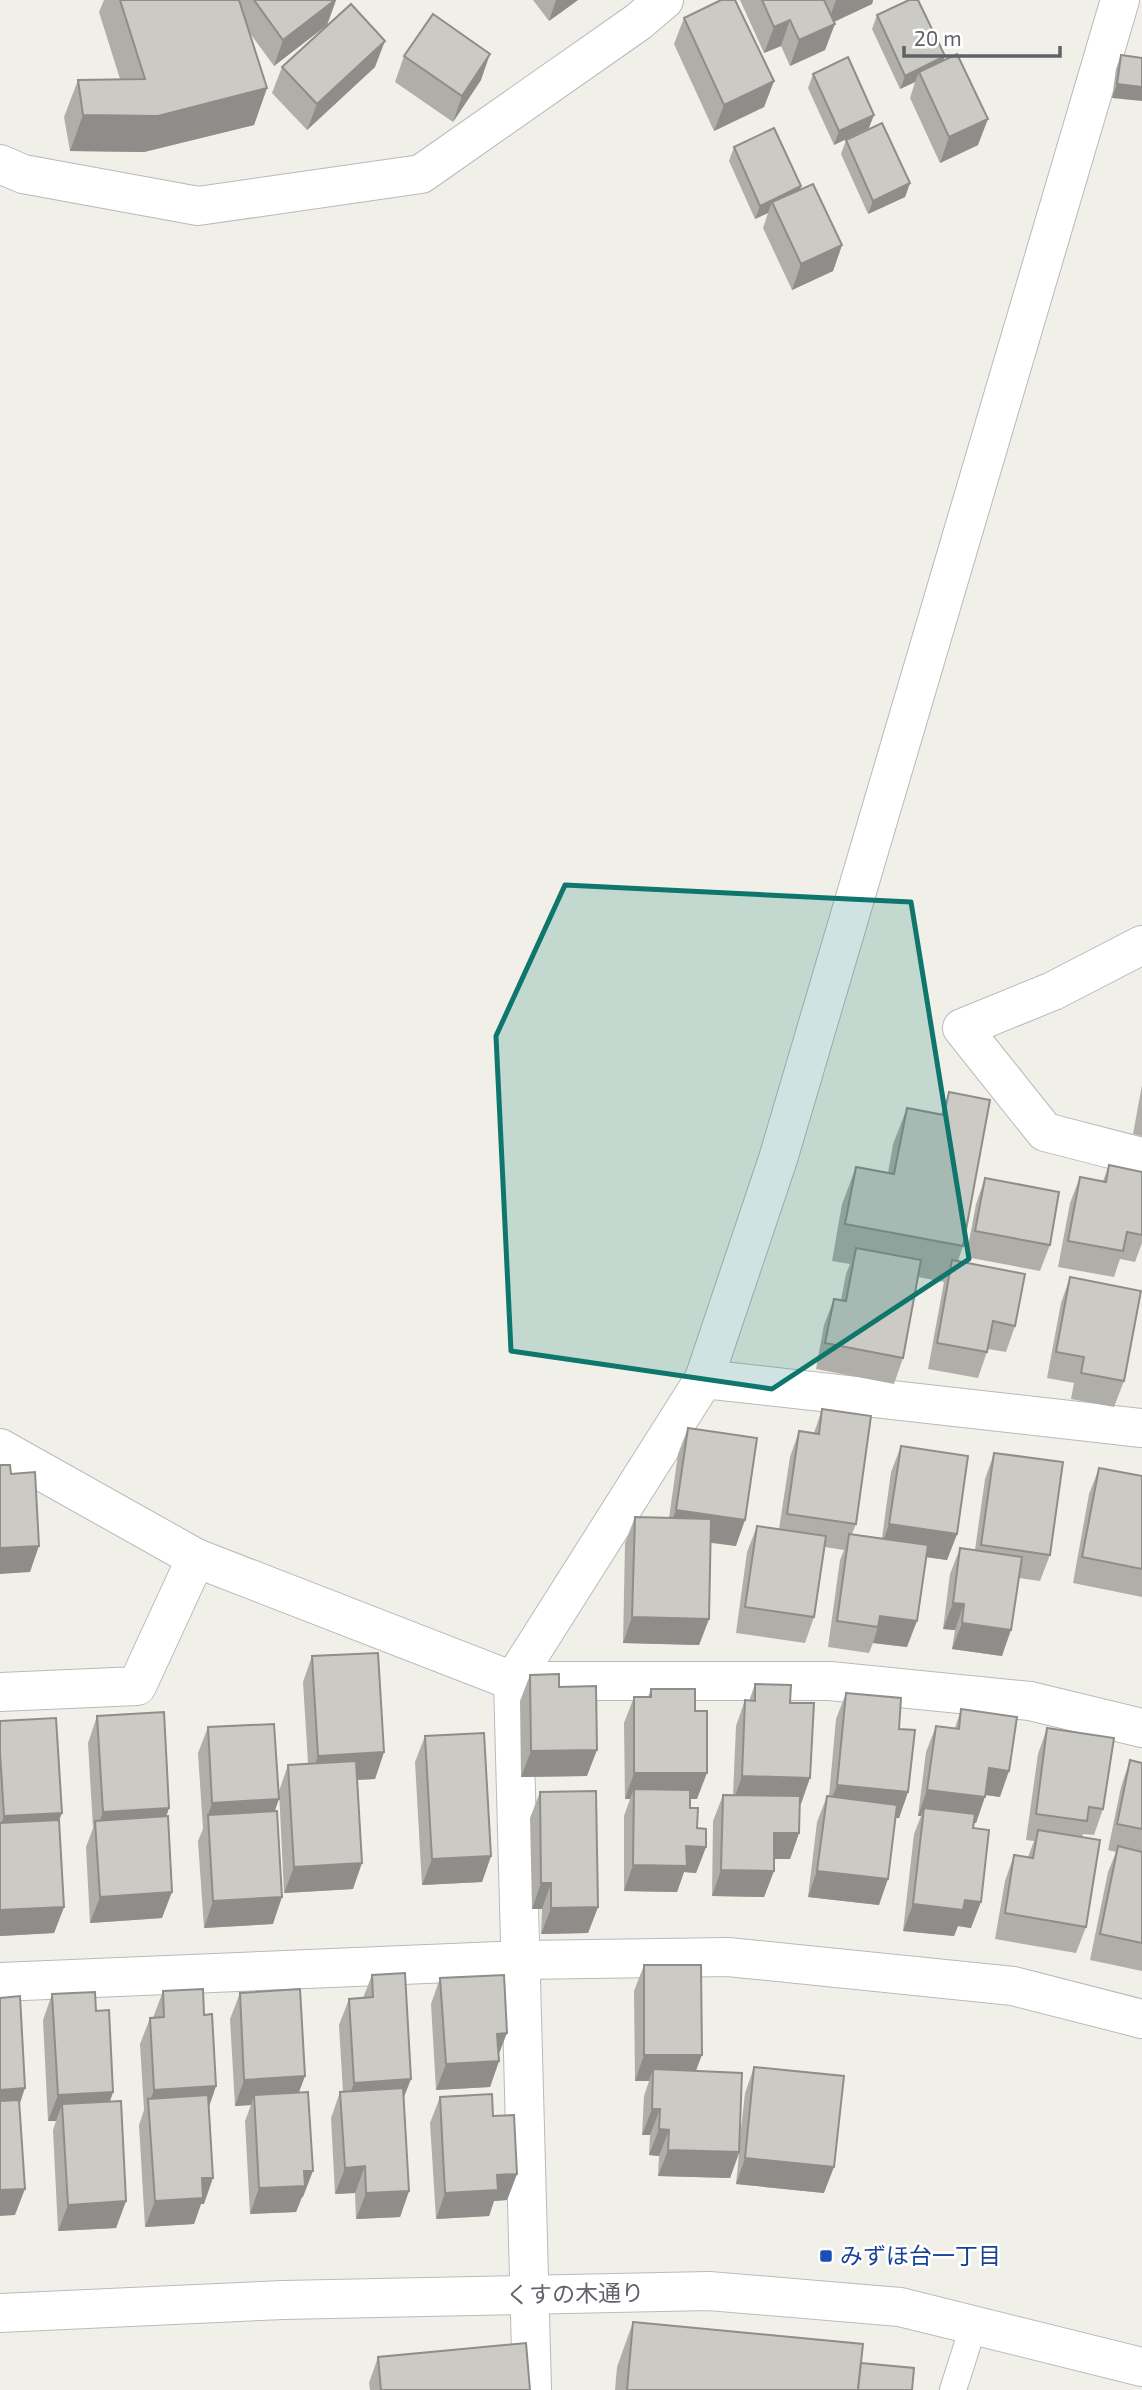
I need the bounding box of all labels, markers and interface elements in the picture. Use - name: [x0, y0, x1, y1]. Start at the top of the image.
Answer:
- scale bar: [904, 14, 1060, 58]
- text: 20 m: [914, 25, 962, 50]
- place label: みずほ台一丁目: [840, 2241, 1001, 2269]
- marker: みずほ台一丁目: [818, 2248, 834, 2264]
- street label: くすの木通り: [506, 2278, 644, 2308]

